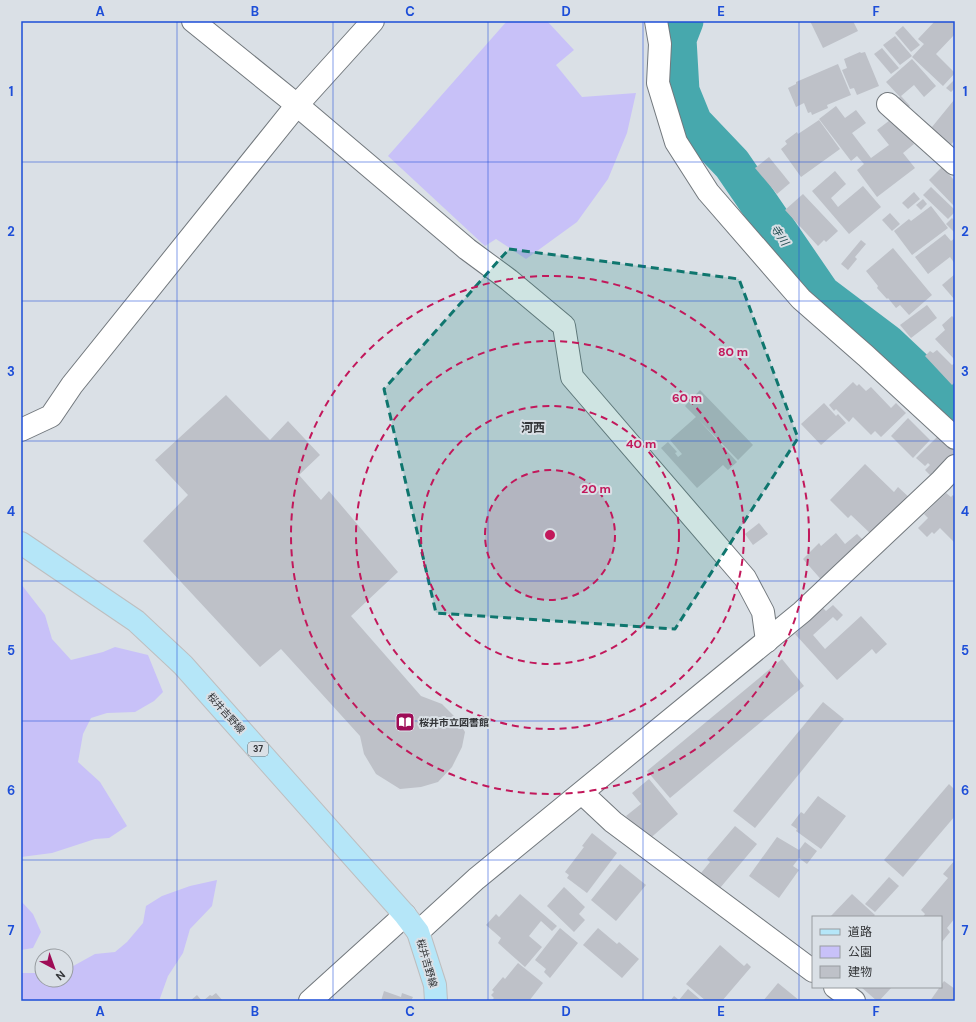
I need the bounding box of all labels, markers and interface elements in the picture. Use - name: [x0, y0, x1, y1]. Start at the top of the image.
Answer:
- text: A: [95, 3, 105, 20]
- text: B: [251, 3, 259, 20]
- text: C: [405, 3, 415, 20]
- text: D: [561, 3, 571, 20]
- text: E: [717, 3, 725, 20]
- text: F: [872, 3, 880, 20]
- text: 1: [9, 83, 13, 100]
- text: 1: [963, 83, 967, 100]
- water label: 寺川: [768, 222, 793, 249]
- text: 2: [7, 223, 15, 240]
- text: 2: [961, 223, 969, 240]
- text: 80 m: [718, 344, 748, 360]
- text: 3: [7, 363, 15, 380]
- text: 3: [961, 363, 969, 380]
- text: 60 m: [672, 390, 702, 406]
- district label: 河西: [521, 420, 545, 436]
- text: 40 m: [626, 436, 656, 452]
- text: 20 m: [581, 481, 611, 497]
- text: 4: [7, 503, 15, 520]
- text: 4: [961, 503, 969, 520]
- centre of rings: [543, 528, 557, 542]
- text: 5: [7, 642, 15, 659]
- text: 5: [961, 642, 969, 659]
- street label: 桜井吉野線: [204, 690, 248, 736]
- library icon: 桜井市立図書館: [394, 711, 416, 733]
- place label: 桜井市立図書館: [419, 716, 489, 729]
- road number: 37: [248, 742, 268, 756]
- text: 6: [7, 782, 15, 799]
- text: 6: [961, 782, 969, 799]
- legend: [812, 916, 942, 988]
- text: 7: [8, 922, 15, 939]
- text: 7: [962, 922, 969, 939]
- text: 道路: [848, 924, 872, 940]
- street label: 桜井吉野線: [414, 937, 440, 989]
- text: 公園: [848, 944, 872, 960]
- north arrow: [34, 948, 74, 988]
- text: 建物: [848, 964, 872, 980]
- text: N: [53, 968, 68, 983]
- text: A: [95, 1003, 105, 1020]
- text: B: [251, 1003, 259, 1020]
- text: C: [405, 1003, 415, 1020]
- text: D: [561, 1003, 571, 1020]
- text: E: [717, 1003, 725, 1020]
- text: F: [872, 1003, 880, 1020]

